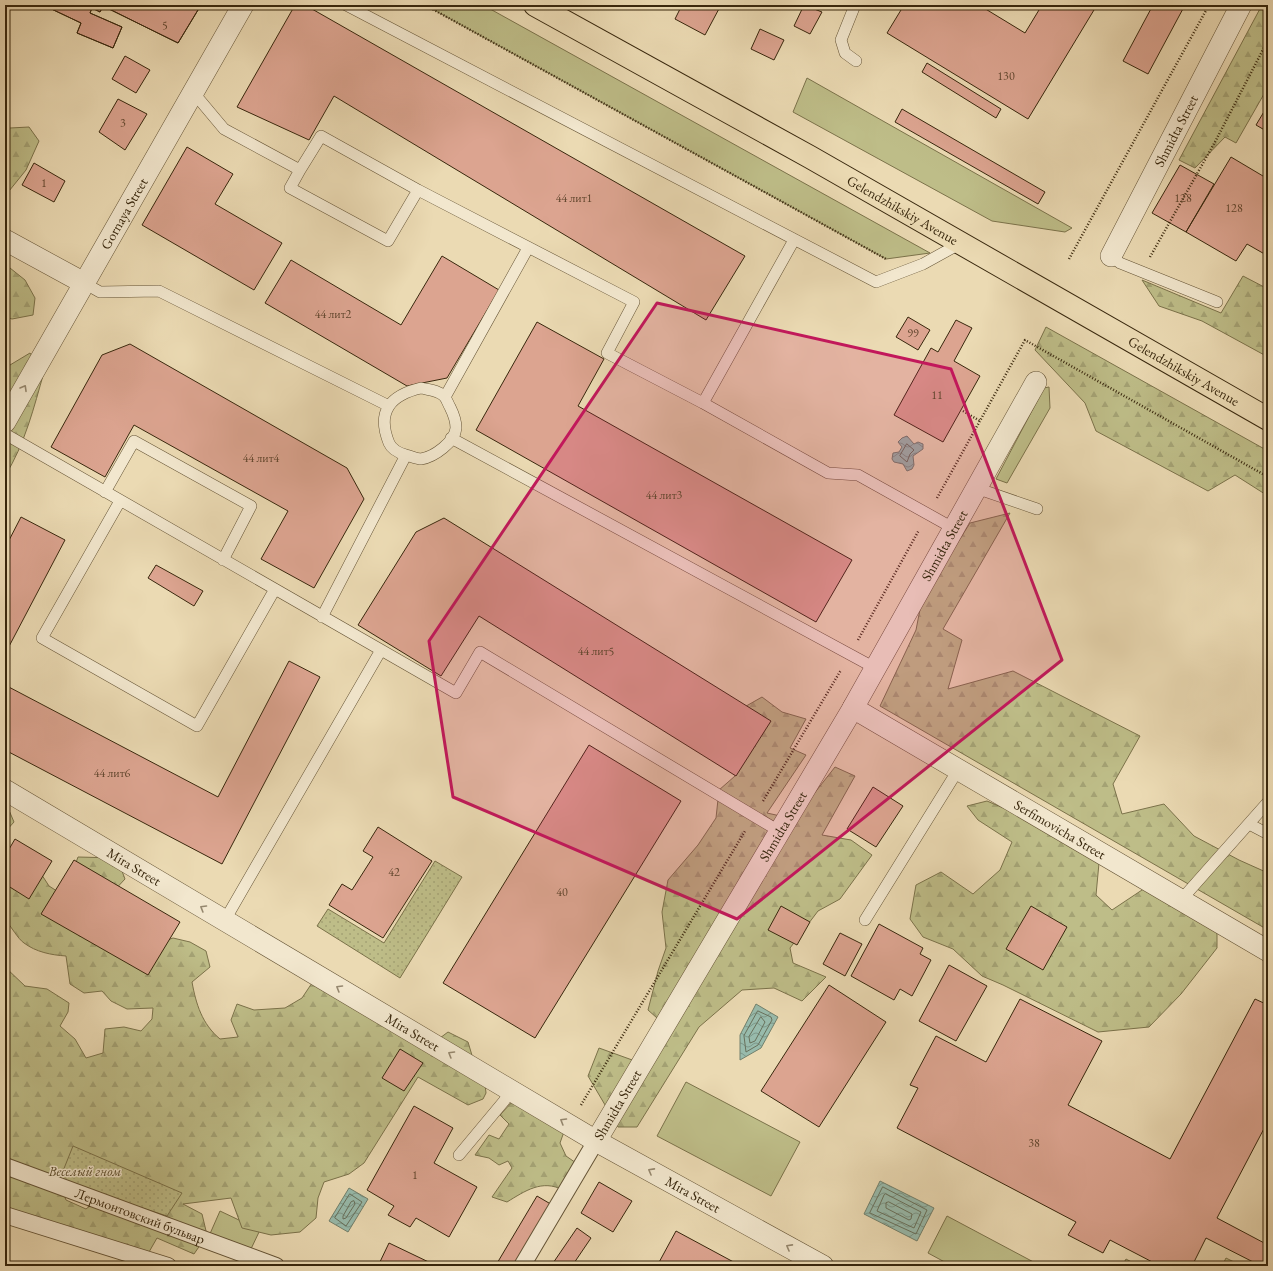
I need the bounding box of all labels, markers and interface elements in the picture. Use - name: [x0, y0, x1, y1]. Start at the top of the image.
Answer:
- house number: 5: [162, 17, 168, 33]
- house number: 130: [997, 68, 1015, 84]
- street label: Shmidta Street: [1150, 91, 1202, 170]
- house number: 3: [120, 115, 126, 131]
- street label: Gelendzhikskiy Avenue: [844, 171, 962, 249]
- street label: Gornaya Street: [96, 174, 152, 253]
- house number: 1: [41, 175, 47, 191]
- house number: 44 лит1: [556, 190, 593, 206]
- house number: 128: [1174, 190, 1192, 206]
- house number: 128: [1225, 200, 1243, 216]
- house number: 44 лит2: [315, 306, 352, 322]
- house number: 99: [907, 325, 919, 341]
- street label: Gelendzhikskiy Avenue: [1125, 332, 1243, 410]
- one-way arrow: [20, 385, 27, 392]
- house number: 11: [931, 387, 943, 403]
- house number: 44 лит4: [243, 450, 280, 466]
- house number: 44 лит3: [646, 487, 683, 503]
- street label: Shmidta Street: [917, 506, 972, 584]
- house number: 44 лит5: [578, 643, 615, 659]
- house number: 44 лит6: [94, 765, 131, 781]
- street label: Shmidta Street: [755, 787, 811, 865]
- street label: Serfimovicha Street: [1011, 795, 1110, 863]
- street label: Mira Street: [104, 844, 165, 890]
- house number: 42: [388, 864, 400, 880]
- house number: 40: [556, 884, 568, 900]
- one-way arrow: [200, 905, 207, 912]
- one-way arrow: [336, 986, 343, 993]
- street label: Mira Street: [382, 1009, 443, 1055]
- one-way arrow: [448, 1052, 455, 1059]
- street label: Shmidta Street: [590, 1066, 646, 1143]
- one-way arrow: [560, 1118, 567, 1125]
- house number: 38: [1028, 1135, 1040, 1151]
- park label: Веселый гном: [48, 1162, 122, 1180]
- house number: 1: [412, 1167, 418, 1183]
- one-way arrow: [648, 1169, 655, 1176]
- street label: Mira Street: [662, 1172, 724, 1217]
- street label: Лермонтовский бульвар: [73, 1184, 208, 1248]
- one-way arrow: [786, 1245, 793, 1252]

